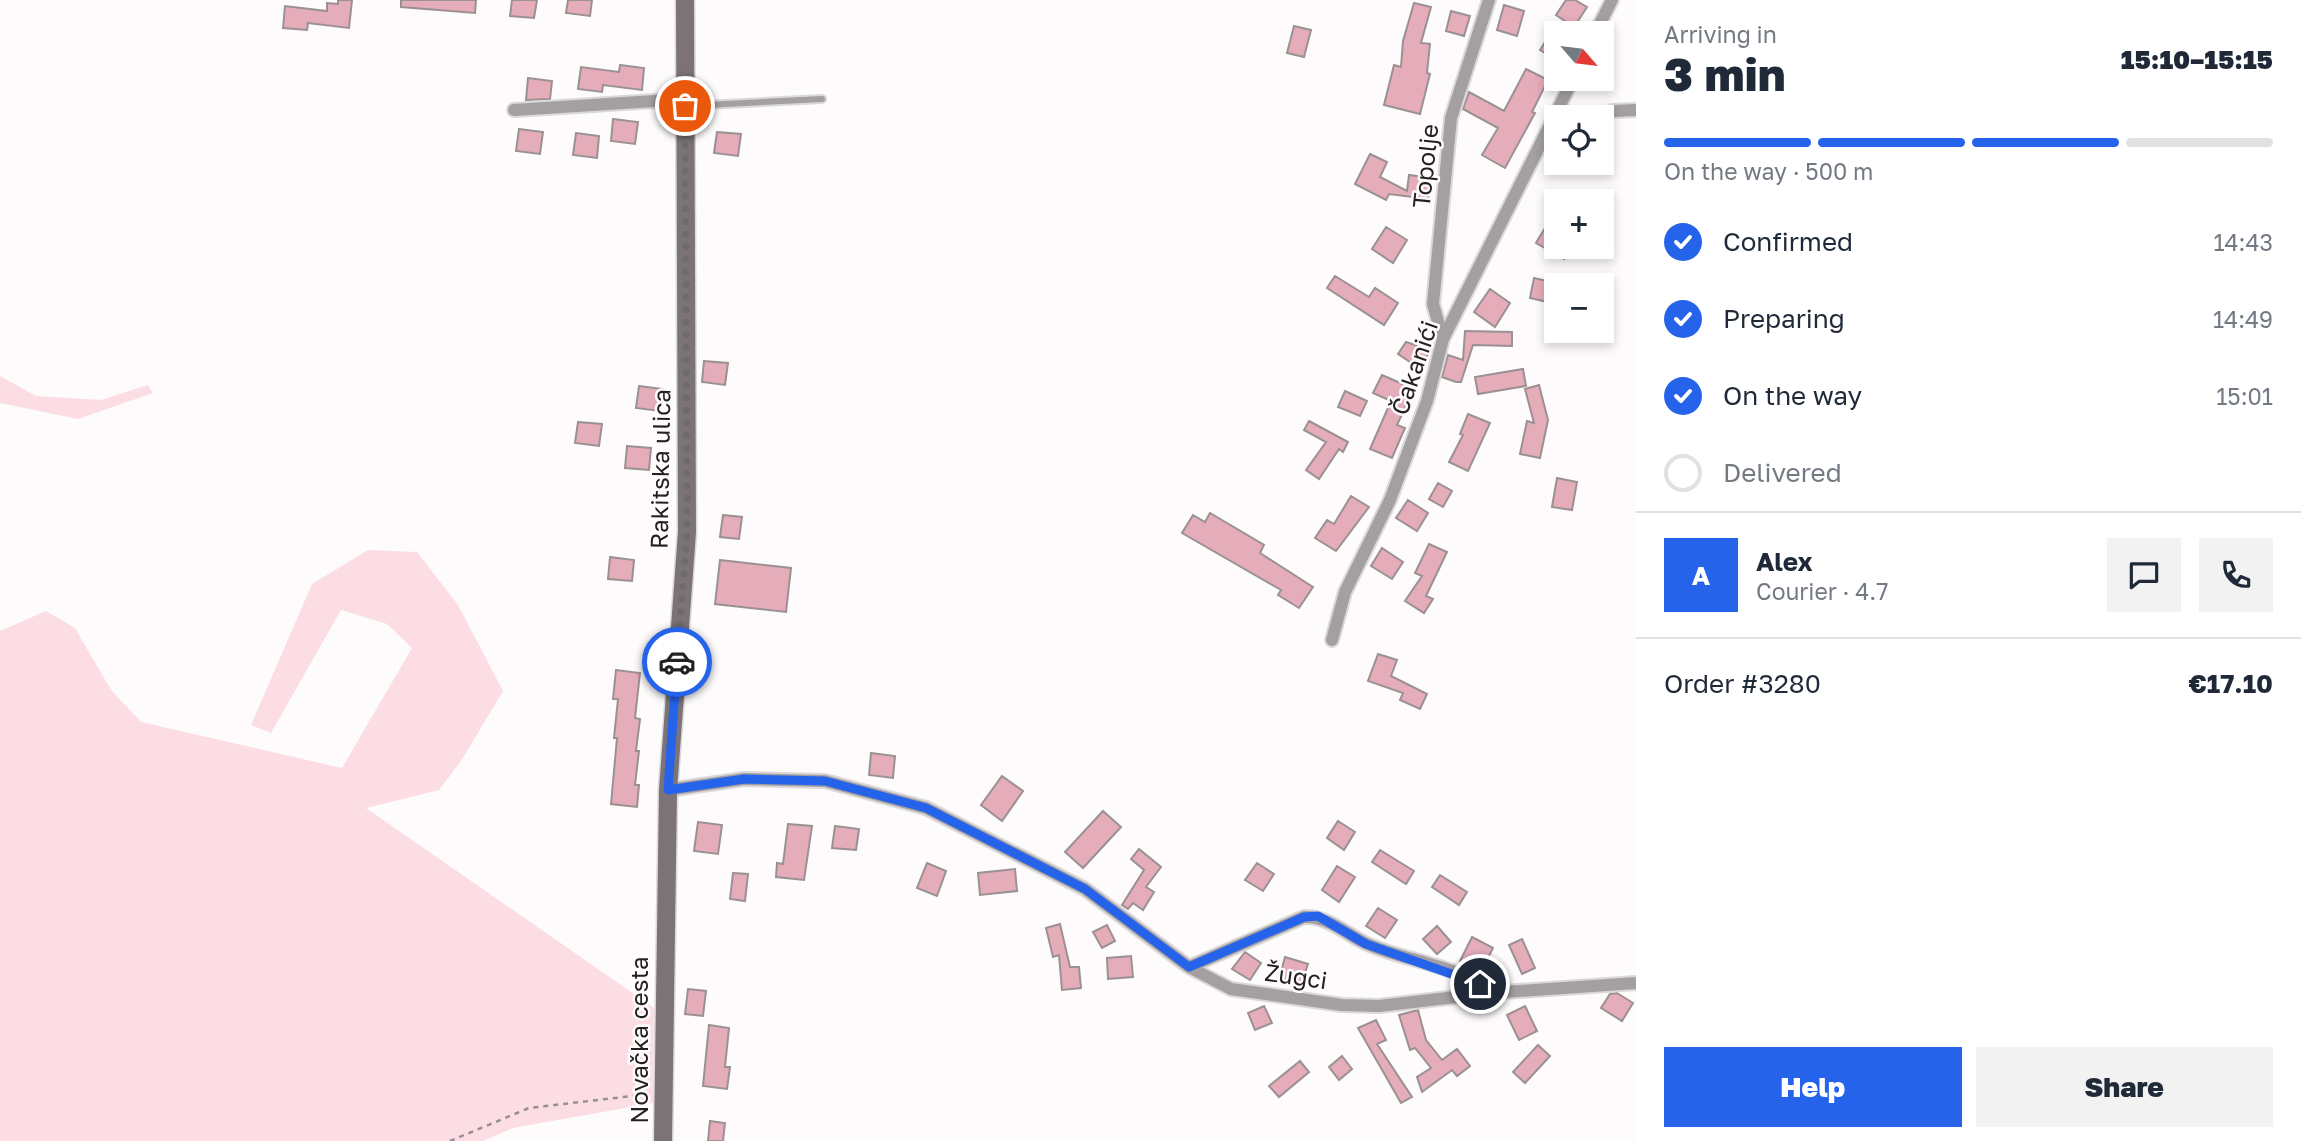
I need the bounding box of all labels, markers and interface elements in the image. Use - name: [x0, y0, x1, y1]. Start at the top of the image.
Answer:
- text: Arriving in: [1664, 20, 1777, 48]
- north arrow: [1544, 21, 1614, 91]
- map controls: [1544, 21, 1614, 343]
- text: 15:10–15:15: [2121, 44, 2273, 75]
- text: 3 min: [1664, 46, 1786, 101]
- pin: [655, 76, 715, 136]
- icon: bag: [666, 87, 704, 125]
- button: locate: [1544, 105, 1614, 175]
- street label: Topolje: [1406, 122, 1443, 209]
- text: On the way · 500 m: [1664, 157, 1873, 185]
- button: +: [1544, 189, 1614, 259]
- icon: check: [1664, 223, 1702, 261]
- text: Confirmed: [1723, 226, 1853, 257]
- text: 14:43: [2213, 228, 2273, 256]
- button: −: [1544, 273, 1614, 343]
- icon: check: [1664, 300, 1702, 338]
- text: Preparing: [1723, 303, 1845, 334]
- text: 14:49: [2213, 305, 2273, 333]
- street label: Čakanići: [1384, 317, 1443, 418]
- icon: check: [1664, 377, 1702, 415]
- text: On the way: [1723, 380, 1862, 411]
- text: 15:01: [2216, 382, 2273, 410]
- street label: Rakitska ulica: [644, 389, 675, 549]
- text: Delivered: [1723, 457, 1842, 488]
- button: chat: [2107, 538, 2181, 612]
- button: phone: [2199, 538, 2273, 612]
- text: Alex: [1756, 546, 1813, 577]
- text: A: [1692, 560, 1710, 591]
- text: Courier · 4.7: [1756, 577, 1888, 605]
- courier: [642, 627, 712, 697]
- icon: car: [658, 643, 696, 681]
- text: Order #3280: [1664, 668, 1821, 699]
- text: €17.10: [2188, 668, 2273, 699]
- pin: [1450, 954, 1510, 1014]
- street label: Novačka cesta: [624, 956, 653, 1124]
- street label: Žugci: [1263, 957, 1329, 994]
- icon: home: [1461, 965, 1499, 1003]
- button: Help: [1664, 1047, 1962, 1127]
- button: Share: [1976, 1047, 2273, 1127]

